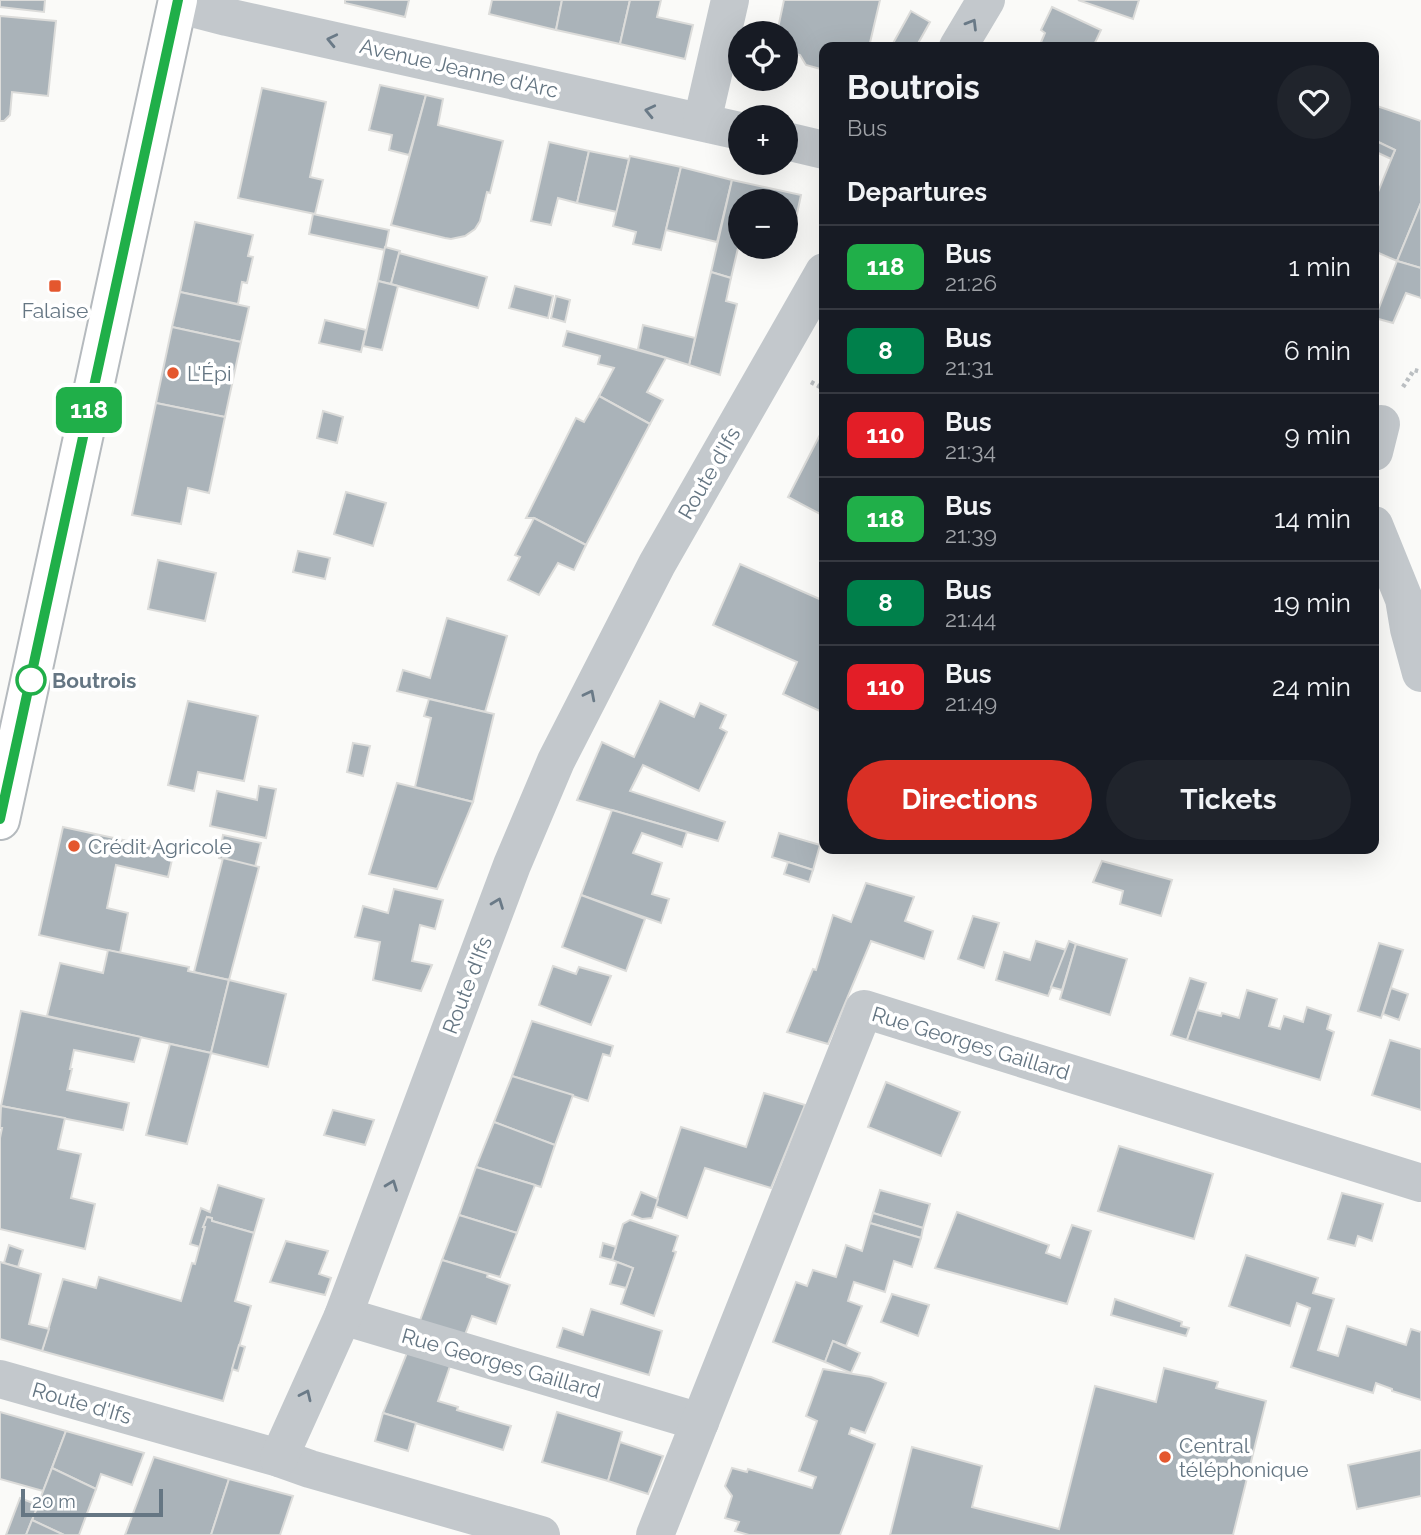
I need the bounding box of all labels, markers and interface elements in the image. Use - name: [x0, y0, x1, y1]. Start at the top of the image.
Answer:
- one-way arrow: [964, 18, 977, 31]
- map controls: [728, 21, 798, 259]
- button: locate: [728, 21, 798, 91]
- street label: Avenue Jeanne d'Arc: [357, 33, 561, 103]
- one-way arrow: [326, 34, 338, 49]
- button: heart: [1277, 65, 1351, 139]
- text: Boutrois: [847, 68, 980, 107]
- one-way arrow: [644, 104, 656, 119]
- button: +: [728, 105, 798, 175]
- text: Bus: [847, 114, 887, 141]
- text: Departures: [847, 177, 987, 207]
- button: −: [728, 189, 798, 259]
- text: Bus: [945, 239, 992, 269]
- text: 118: [866, 252, 905, 281]
- text: 1 min: [1289, 252, 1351, 282]
- text: 21:26: [945, 269, 997, 296]
- marker: Falaise: [47, 278, 63, 294]
- place label: Falaise: [22, 298, 88, 323]
- text: Bus: [945, 323, 992, 353]
- text: 8: [878, 336, 893, 365]
- text: 6 min: [1284, 336, 1351, 366]
- text: 21:31: [945, 353, 993, 380]
- place label: L'Épi: [187, 361, 232, 386]
- marker: L'Épi: [165, 365, 181, 381]
- line badge: 118: [49, 387, 129, 433]
- text: 118: [70, 395, 108, 424]
- text: Bus: [945, 407, 992, 437]
- text: 110: [866, 420, 905, 449]
- text: 9 min: [1284, 420, 1351, 450]
- street label: Route d'Ifs: [673, 422, 745, 524]
- text: 21:34: [945, 437, 996, 464]
- text: Bus: [945, 491, 992, 521]
- text: 118: [866, 504, 905, 533]
- text: 14 min: [1274, 504, 1351, 534]
- text: 21:39: [945, 521, 997, 548]
- text: Bus: [945, 575, 992, 605]
- text: 8: [878, 588, 893, 617]
- text: 19 min: [1273, 588, 1351, 618]
- text: 21:44: [945, 605, 996, 632]
- text: Bus: [945, 659, 992, 689]
- marker: Boutrois: [16, 665, 46, 695]
- place label: Boutrois: [52, 668, 136, 693]
- text: 110: [866, 672, 905, 701]
- text: 24 min: [1272, 672, 1351, 702]
- text: 21:49: [945, 689, 997, 716]
- one-way arrow: [581, 690, 595, 702]
- button: Directions: [847, 760, 1092, 840]
- button: Tickets: [1106, 760, 1351, 840]
- place label: Crédit Agricole: [88, 834, 232, 859]
- marker: Crédit Agricole: [66, 838, 82, 854]
- one-way arrow: [490, 898, 504, 910]
- street label: Route d'Ifs: [437, 933, 497, 1037]
- street label: Rue Georges Gaillard: [869, 1001, 1073, 1085]
- one-way arrow: [384, 1179, 398, 1192]
- street label: Rue Georges Gaillard: [399, 1323, 603, 1403]
- street label: Route d'Ifs: [29, 1377, 135, 1429]
- one-way arrow: [298, 1390, 312, 1403]
- place label: Central téléphonique: [1179, 1433, 1309, 1482]
- marker: Central téléphonique: [1157, 1449, 1173, 1465]
- scale bar: [21, 1486, 163, 1518]
- text: 20 m: [32, 1490, 76, 1512]

